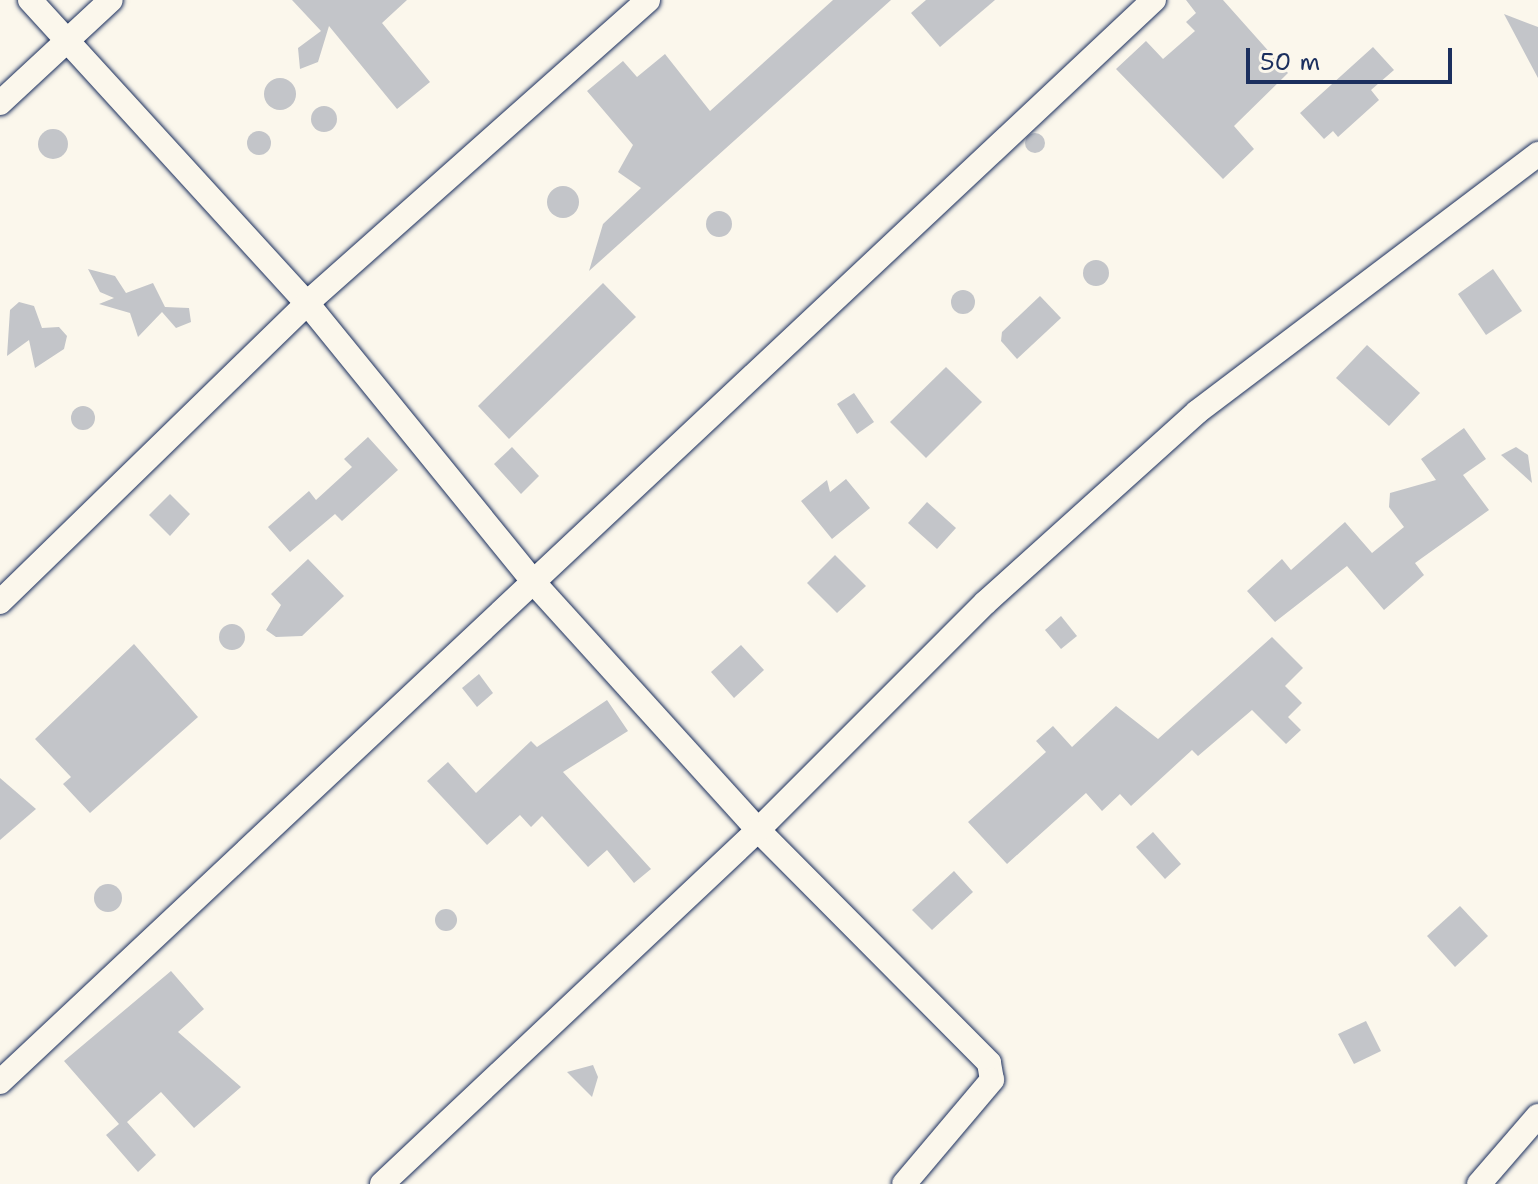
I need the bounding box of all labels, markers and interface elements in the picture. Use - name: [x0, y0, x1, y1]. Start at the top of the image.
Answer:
- scale bar: [1250, 32, 1456, 82]
- text: 50 m: [1260, 46, 1320, 78]

